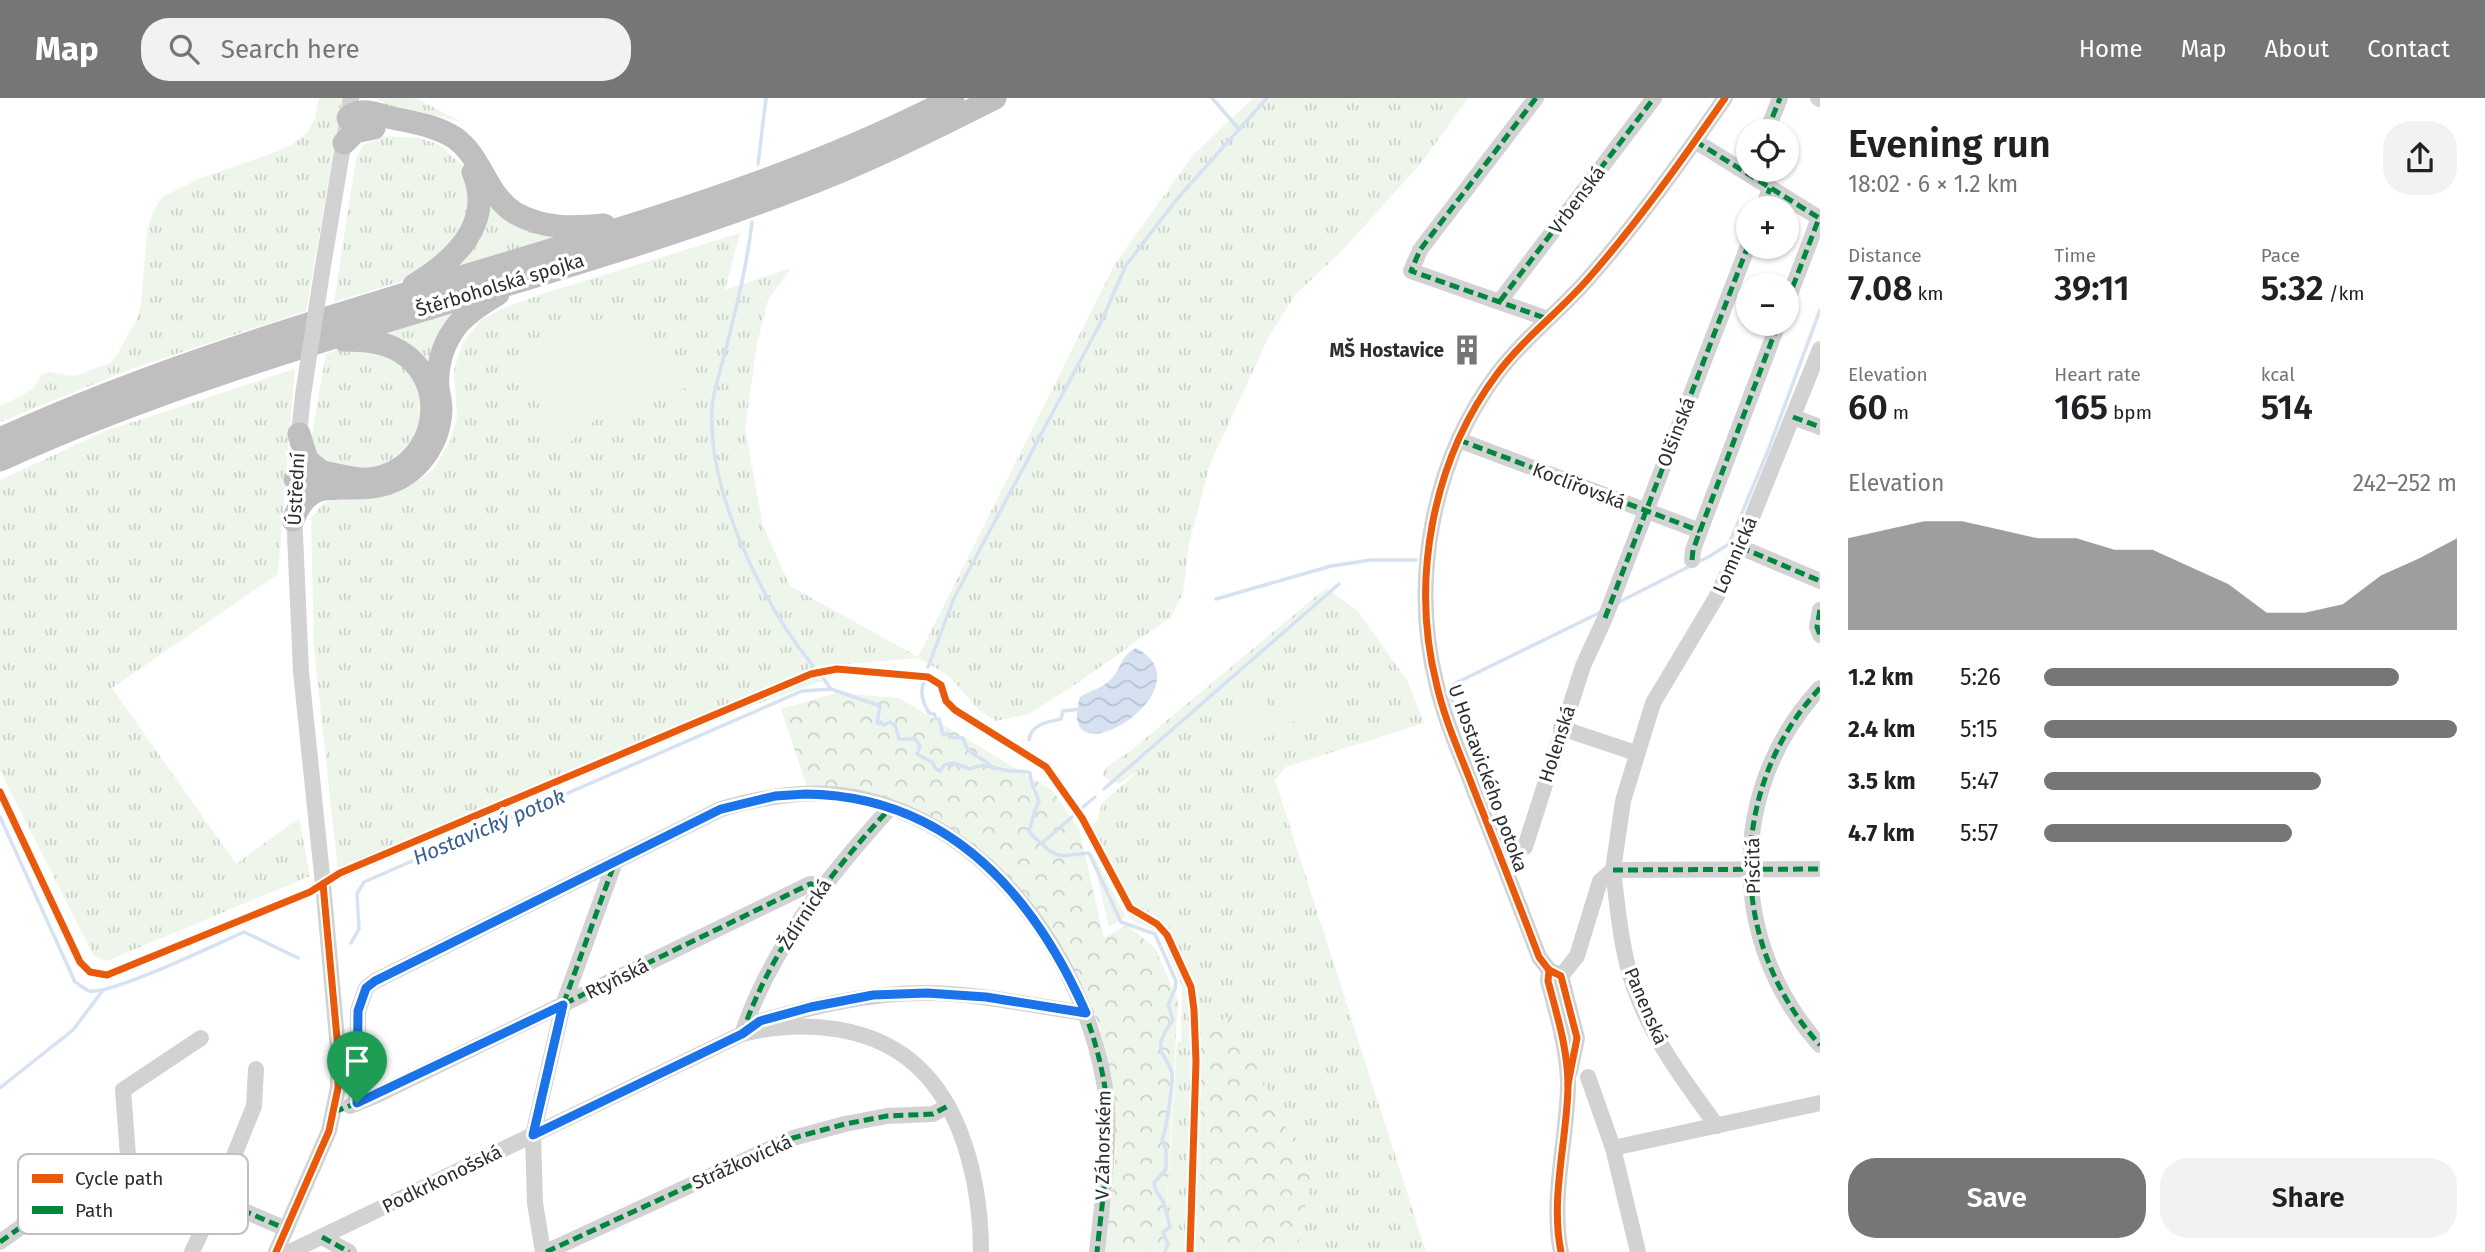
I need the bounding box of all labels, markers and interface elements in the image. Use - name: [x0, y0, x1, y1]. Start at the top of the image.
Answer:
- search box: [141, 18, 631, 81]
- text: Map: [35, 29, 99, 69]
- icon: search: [165, 30, 203, 68]
- text: Search here: [221, 34, 360, 65]
- text: Home: [2079, 35, 2143, 63]
- text: Map: [2181, 35, 2227, 63]
- text: About: [2265, 35, 2329, 63]
- text: Contact: [2367, 35, 2450, 63]
- map controls: [1736, 119, 1799, 336]
- button: locate: [1736, 119, 1799, 182]
- text: Evening run: [1848, 121, 2051, 167]
- button: share: [2383, 121, 2457, 195]
- street label: Vrbenská: [1544, 161, 1610, 239]
- text: 18:02 · 6 × 1.2 km: [1848, 170, 2018, 198]
- button: +: [1736, 196, 1799, 259]
- text: Distance: [1848, 244, 1922, 267]
- text: Time: [2054, 244, 2096, 267]
- text: Pace: [2261, 244, 2300, 267]
- street label: Štěrboholská spojka: [413, 248, 587, 322]
- text: 7.08: [1848, 267, 1912, 309]
- text: 39:11: [2054, 267, 2130, 309]
- text: 5:32: [2261, 267, 2324, 309]
- button: −: [1736, 273, 1799, 336]
- text: km: [1912, 282, 1944, 305]
- text: /km: [2324, 282, 2365, 305]
- building icon: MŠ Hostavice: [1450, 333, 1484, 367]
- place label: MŠ Hostavice: [1330, 337, 1444, 362]
- text: Elevation: [1848, 363, 1928, 386]
- text: Heart rate: [2054, 363, 2141, 386]
- text: kcal: [2261, 363, 2295, 386]
- text: 60: [1848, 386, 1888, 428]
- text: 165: [2054, 386, 2108, 428]
- text: 514: [2261, 386, 2313, 428]
- street label: Olšinská: [1652, 394, 1700, 470]
- text: m: [1888, 401, 1909, 424]
- text: bpm: [2108, 401, 2152, 424]
- street label: Ústřední: [283, 452, 309, 526]
- street label: Koclířovská: [1529, 458, 1629, 514]
- text: Elevation: [1848, 469, 1944, 497]
- text: 242–252 m: [2353, 469, 2457, 497]
- street label: Lomnická: [1708, 513, 1762, 597]
- text: 1.2 km: [1848, 663, 1914, 691]
- text: 5:26: [1960, 663, 2001, 691]
- street label: U Hostavického potoka: [1443, 681, 1533, 875]
- street label: Holenská: [1534, 703, 1580, 785]
- text: 2.4 km: [1848, 715, 1915, 743]
- text: 5:15: [1960, 715, 1998, 743]
- text: 3.5 km: [1848, 767, 1916, 795]
- text: 5:47: [1960, 767, 1999, 795]
- water label: Hostavický potok: [409, 783, 569, 871]
- text: 4.7 km: [1848, 819, 1915, 847]
- text: 5:57: [1960, 819, 1998, 847]
- street label: Písčitá: [1741, 837, 1765, 895]
- street label: Ždírnická: [774, 875, 836, 953]
- street label: Rtyňská: [582, 954, 652, 1004]
- street label: Panenská: [1619, 964, 1673, 1048]
- pin: [327, 1031, 387, 1103]
- icon: arrive: [338, 1042, 376, 1080]
- street label: V Záhorském: [1091, 1090, 1115, 1200]
- street label: Strážkovická: [689, 1130, 795, 1194]
- street label: Podkrkonošská: [378, 1140, 506, 1218]
- legend: [18, 1154, 248, 1234]
- button: Save: [1848, 1158, 2146, 1238]
- button: Share: [2160, 1158, 2457, 1238]
- text: Cycle path: [75, 1167, 163, 1190]
- text: Path: [75, 1199, 113, 1222]

